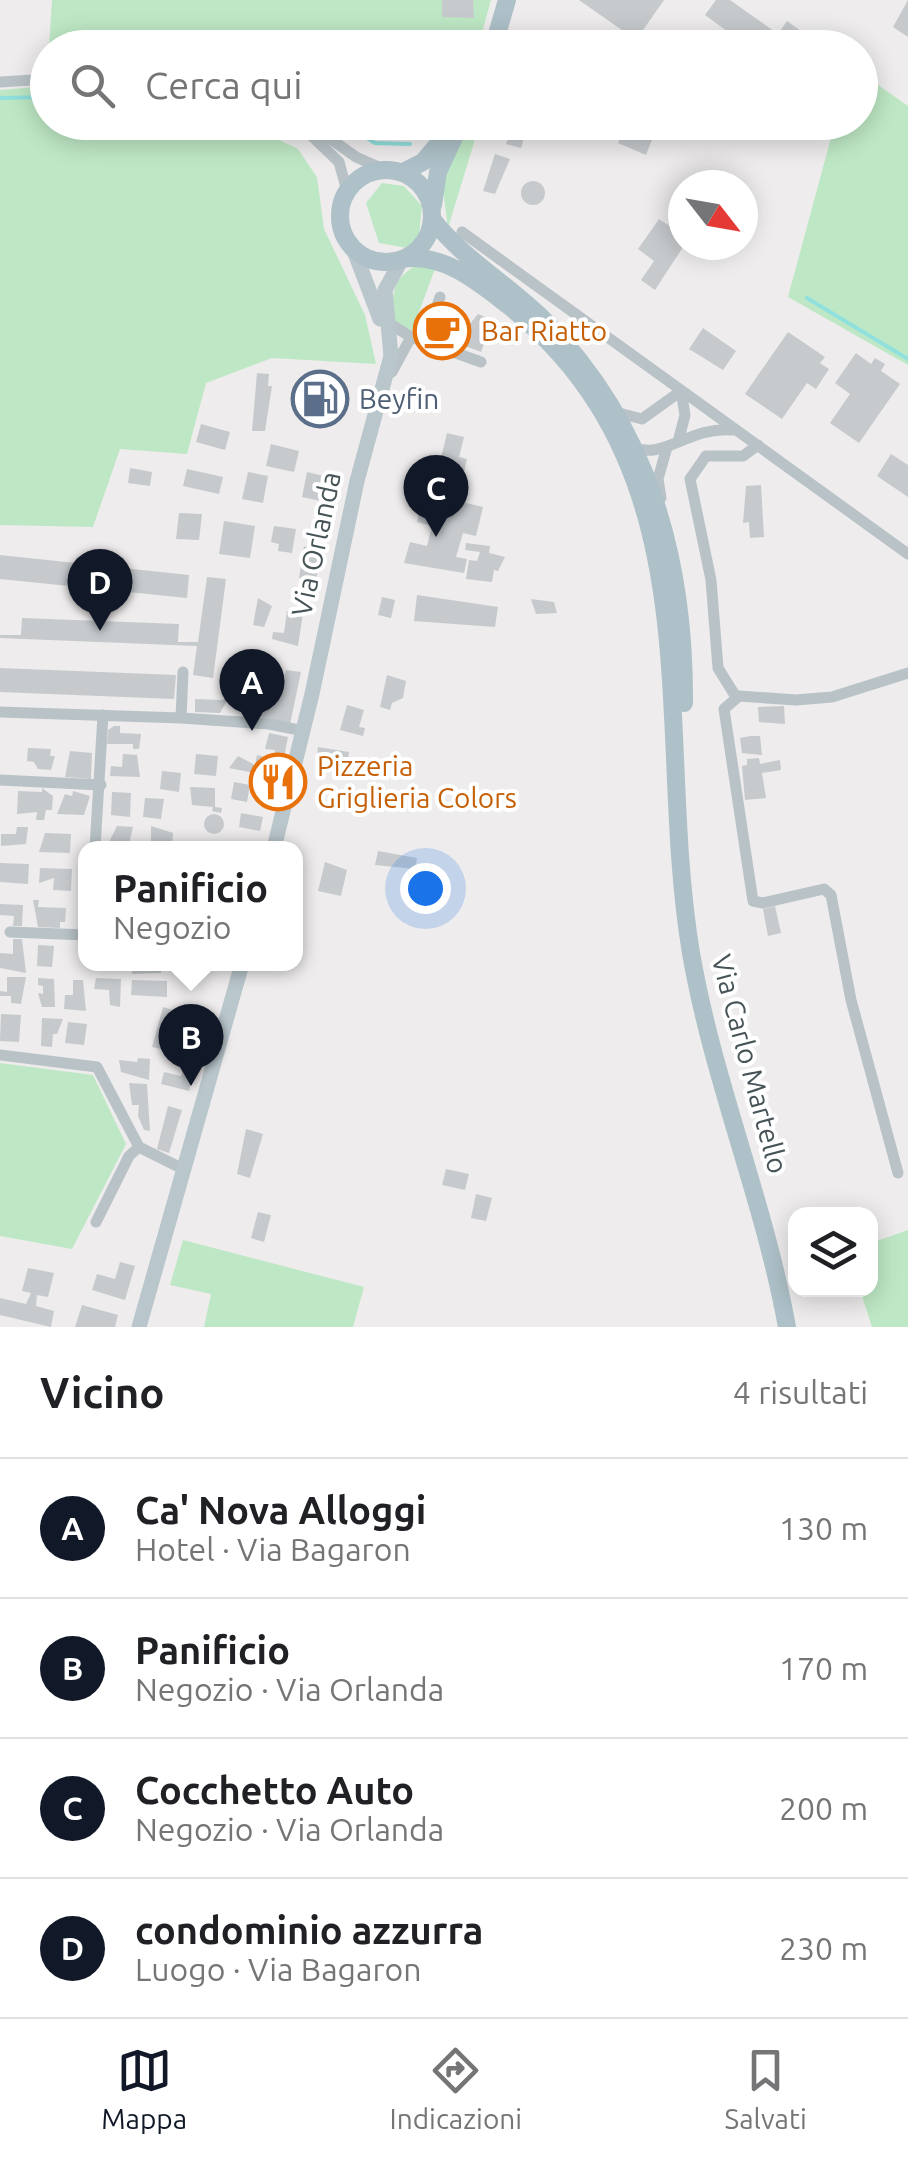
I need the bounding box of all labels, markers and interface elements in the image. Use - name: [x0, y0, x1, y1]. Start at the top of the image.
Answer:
- search box: [30, 30, 878, 140]
- icon: search: [65, 58, 120, 113]
- text: Cerca qui: [145, 64, 303, 106]
- north arrow: [668, 170, 758, 260]
- cafe icon: Bar Riatto: [412, 301, 472, 361]
- place label: Bar Riatto: [481, 315, 607, 346]
- fuel station icon: Beyfin: [290, 369, 350, 429]
- place label: Beyfin: [359, 383, 439, 414]
- pin: C: [404, 454, 468, 537]
- street label: Via Orlanda: [285, 469, 346, 619]
- pin: D: [68, 548, 132, 631]
- pin: A: [220, 648, 284, 731]
- place label: Pizzeria Griglieria Colors: [317, 750, 517, 813]
- restaurant icon: Pizzeria Griglieria Colors: [248, 752, 308, 812]
- popup: [78, 841, 303, 971]
- your location: [400, 863, 451, 914]
- text: Panificio: [113, 867, 268, 909]
- text: Negozio: [113, 909, 232, 945]
- street label: Via Carlo Martello: [706, 951, 795, 1177]
- pin: B: [158, 1004, 224, 1086]
- map controls: [788, 1207, 878, 1297]
- button: layers: [788, 1207, 878, 1297]
- text: Vicino: [40, 1369, 165, 1416]
- text: 4 risultati: [733, 1374, 868, 1410]
- text: Ca' Nova Alloggi: [135, 1489, 426, 1531]
- text: A: [61, 1510, 84, 1546]
- text: 130 m: [779, 1510, 868, 1546]
- text: Hotel · Via Bagaron: [135, 1531, 411, 1567]
- text: Panificio: [135, 1629, 290, 1671]
- text: B: [62, 1650, 83, 1686]
- text: 170 m: [779, 1650, 868, 1686]
- text: Negozio · Via Orlanda: [135, 1671, 444, 1707]
- text: Cocchetto Auto: [135, 1769, 414, 1811]
- text: C: [62, 1790, 83, 1826]
- text: 200 m: [779, 1790, 868, 1826]
- text: Negozio · Via Orlanda: [135, 1811, 444, 1847]
- text: condominio azzurra: [135, 1909, 483, 1951]
- text: D: [61, 1930, 84, 1966]
- text: 230 m: [779, 1930, 868, 1966]
- text: Luogo · Via Bagaron: [135, 1951, 422, 1987]
- tab: Mappa: [101, 2043, 187, 2134]
- tab: Indicazioni: [390, 2043, 522, 2134]
- tab: Salvati: [725, 2043, 807, 2134]

